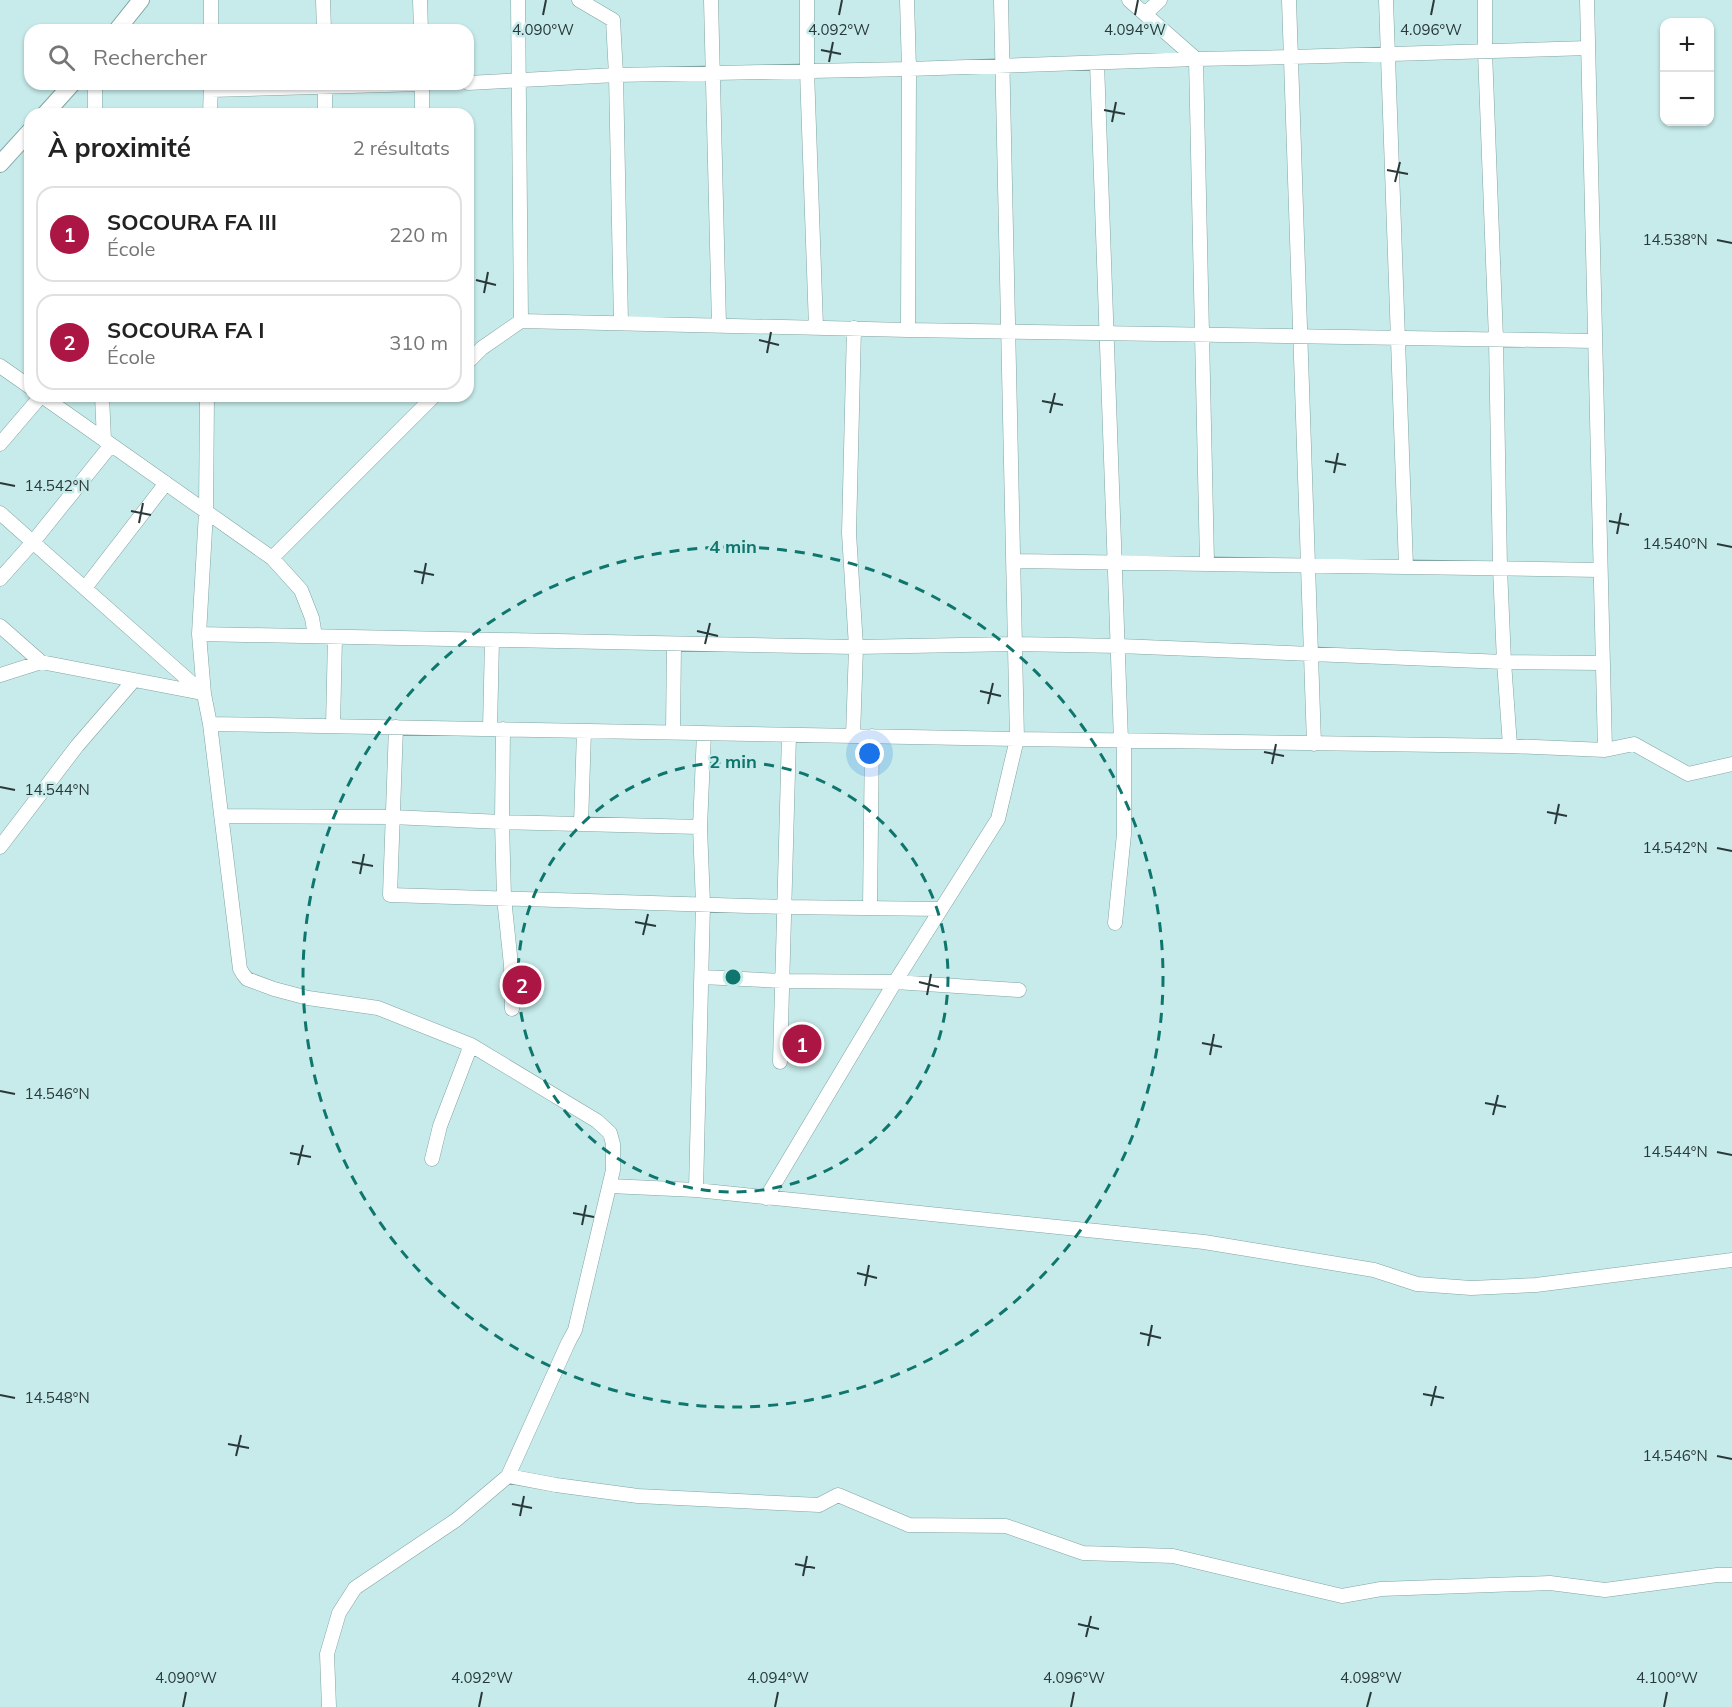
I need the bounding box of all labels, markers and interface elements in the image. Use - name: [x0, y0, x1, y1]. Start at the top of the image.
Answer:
- map controls: [1660, 18, 1714, 126]
- button: +: [1660, 18, 1714, 72]
- text: 4.090°W: [512, 20, 574, 39]
- text: 4.092°W: [808, 20, 870, 39]
- text: 4.094°W: [1104, 20, 1166, 39]
- text: 4.096°W: [1400, 20, 1462, 39]
- search box: [24, 24, 474, 90]
- icon: search: [45, 41, 78, 74]
- text: Rechercher: [93, 43, 207, 71]
- button: −: [1660, 72, 1714, 126]
- text: À proximité: [48, 131, 191, 164]
- text: 2 résultats: [353, 135, 450, 160]
- text: SOCOURA FA III: [107, 208, 277, 236]
- text: 1: [64, 222, 76, 247]
- text: 220 m: [389, 222, 448, 247]
- text: 14.538°N: [1642, 230, 1708, 249]
- text: École: [107, 236, 155, 261]
- text: SOCOURA FA I: [107, 316, 265, 344]
- text: 2: [64, 330, 76, 355]
- text: 310 m: [389, 330, 448, 355]
- text: École: [107, 344, 155, 369]
- text: 14.542°N: [24, 476, 90, 495]
- text: 14.540°N: [1642, 534, 1708, 553]
- text: 4 min: [709, 535, 757, 558]
- your location: [855, 739, 884, 768]
- text: 2 min: [709, 750, 757, 773]
- text: 14.544°N: [24, 780, 90, 799]
- text: 14.542°N: [1642, 838, 1708, 857]
- pin: 2: [502, 962, 542, 1008]
- centre of rings: [723, 967, 743, 987]
- pin: 1: [782, 1022, 822, 1066]
- text: 14.546°N: [24, 1084, 90, 1103]
- text: 14.544°N: [1642, 1142, 1708, 1161]
- text: 14.548°N: [24, 1388, 90, 1407]
- text: 14.546°N: [1642, 1446, 1708, 1465]
- text: 4.090°W: [155, 1668, 217, 1687]
- text: 4.092°W: [451, 1668, 513, 1687]
- text: 4.094°W: [747, 1668, 809, 1687]
- text: 4.096°W: [1043, 1668, 1105, 1687]
- text: 4.098°W: [1340, 1668, 1402, 1687]
- text: 4.100°W: [1636, 1668, 1698, 1687]

